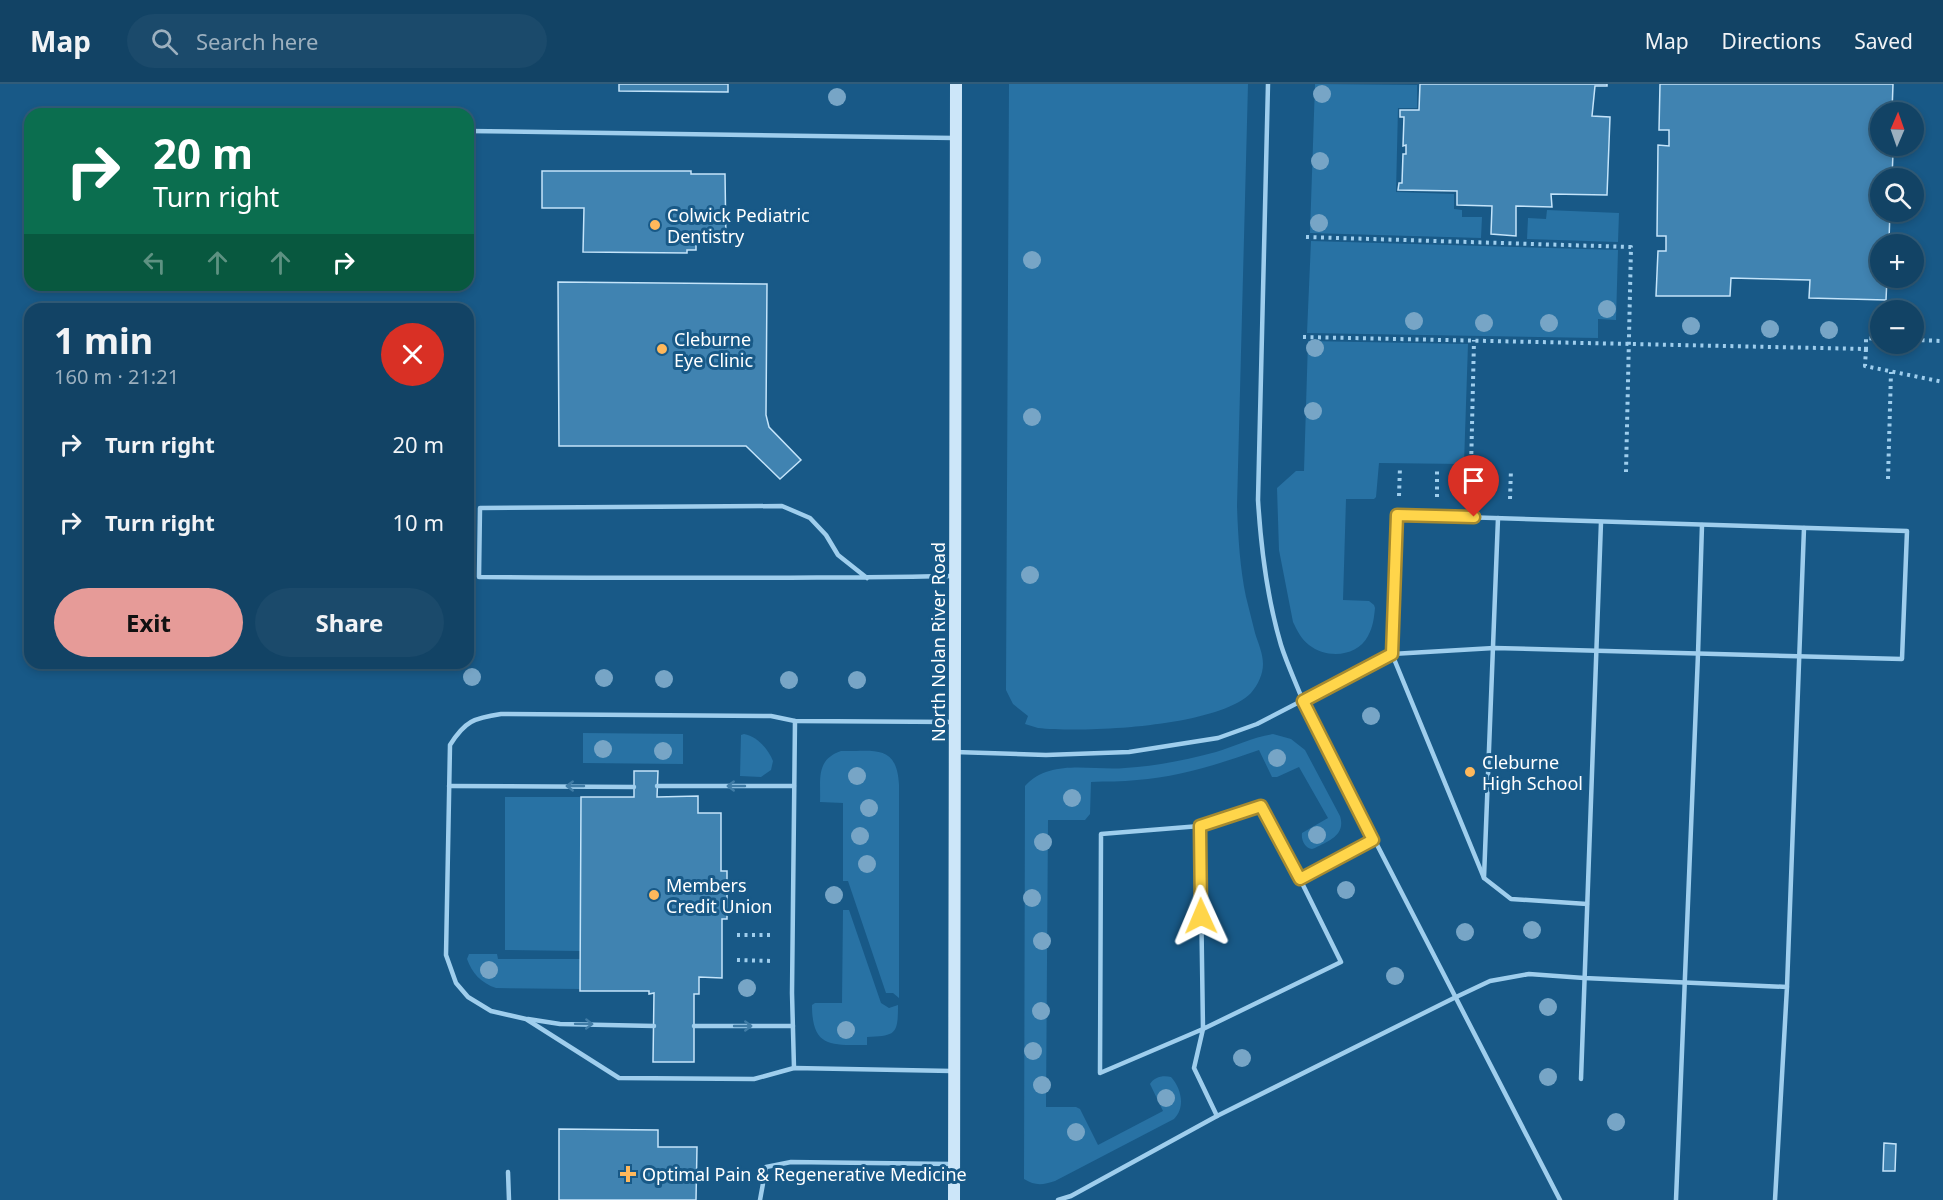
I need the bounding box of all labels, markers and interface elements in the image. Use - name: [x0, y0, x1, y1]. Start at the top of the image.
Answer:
- search box: [127, 14, 547, 68]
- text: Map: [30, 22, 91, 60]
- icon: search: [148, 25, 181, 58]
- text: Search here: [196, 26, 318, 56]
- text: Map: [1645, 27, 1689, 55]
- text: Directions: [1722, 27, 1821, 55]
- text: Saved: [1854, 27, 1913, 55]
- north arrow: [1870, 102, 1924, 156]
- map controls: [1870, 102, 1924, 354]
- text: 20 m: [153, 124, 253, 181]
- icon: right: [54, 132, 132, 210]
- button: search: [1870, 168, 1924, 222]
- text: Turn right: [153, 178, 279, 215]
- place label: Colwick Pediatric Dentistry: [667, 203, 810, 248]
- marker: Colwick Pediatric Dentistry: [648, 218, 662, 232]
- button: +: [1870, 234, 1924, 288]
- icon: left: [138, 246, 171, 279]
- icon: ahead: [201, 246, 234, 279]
- icon: ahead: [264, 246, 297, 279]
- icon: right: [327, 246, 360, 279]
- button: −: [1870, 300, 1924, 354]
- text: 1 min: [54, 316, 153, 365]
- button: close: [381, 323, 444, 386]
- place label: Cleburne Eye Clinic: [674, 327, 753, 372]
- marker: Cleburne Eye Clinic: [655, 342, 669, 356]
- text: 160 m · 21:21: [54, 363, 179, 390]
- icon: right: [54, 428, 87, 461]
- text: Turn right: [105, 429, 215, 459]
- text: 20 m: [393, 429, 444, 459]
- pin: [1448, 455, 1499, 517]
- icon: arrive: [1457, 464, 1490, 497]
- icon: right: [54, 506, 87, 539]
- text: Turn right: [105, 507, 215, 537]
- text: 10 m: [393, 507, 444, 537]
- street label: North Nolan River Road: [926, 542, 950, 742]
- button: Exit: [54, 588, 243, 657]
- button: Share: [255, 588, 444, 657]
- place label: Cleburne High School: [1482, 750, 1583, 795]
- marker: Cleburne High School: [1463, 765, 1477, 779]
- one-way arrow: [566, 780, 586, 792]
- one-way arrow: [726, 780, 746, 792]
- place label: Members Credit Union: [666, 873, 772, 918]
- position arrow: [1169, 884, 1233, 948]
- marker: Members Credit Union: [647, 888, 661, 902]
- one-way arrow: [573, 1019, 593, 1030]
- one-way arrow: [733, 1020, 753, 1032]
- place label: Optimal Pain & Regenerative Medicine: [642, 1162, 967, 1186]
- marker: Optimal Pain & Regenerative Medicine: [619, 1165, 637, 1183]

